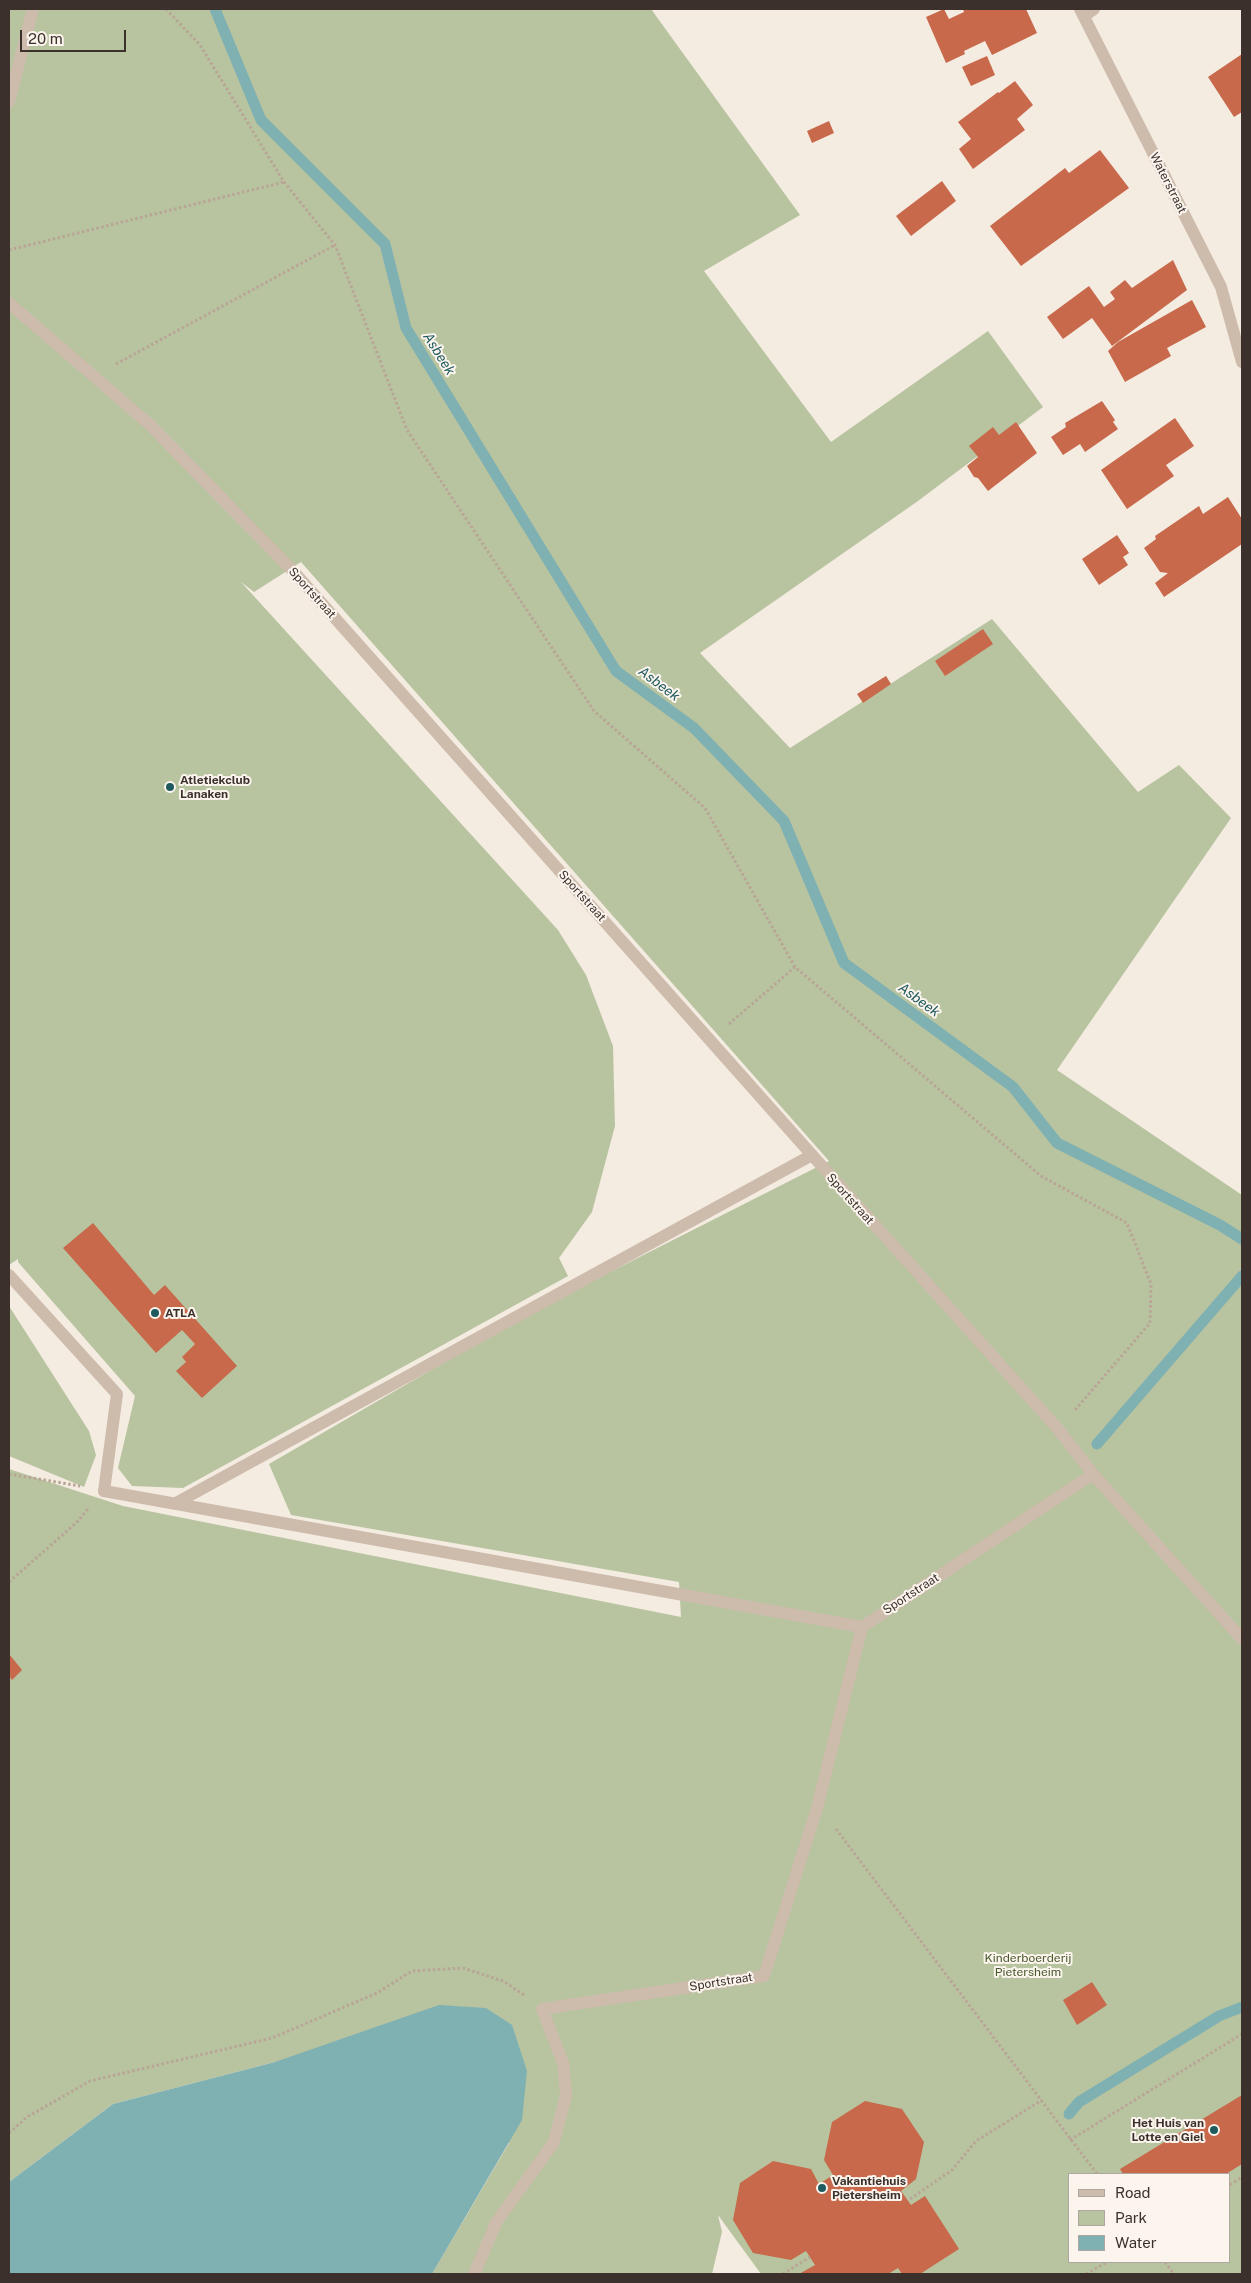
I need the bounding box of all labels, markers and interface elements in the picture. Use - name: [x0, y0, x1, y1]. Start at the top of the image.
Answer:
- scale bar: [22, 20, 129, 52]
- text: 20 m: [28, 30, 63, 47]
- street label: Waterstraat: [1147, 150, 1189, 216]
- water label: Asbeek: [419, 330, 459, 378]
- street label: Sportstraat: [285, 564, 339, 622]
- water label: Asbeek: [635, 663, 683, 705]
- place label: Atletiekclub Lanaken: [180, 773, 250, 801]
- marker: Atletiekclub Lanaken: [164, 781, 176, 793]
- street label: Sportstraat: [555, 867, 609, 925]
- water label: Asbeek: [895, 979, 943, 1021]
- street label: Sportstraat: [823, 1170, 877, 1228]
- place label: ATLA: [165, 1306, 196, 1320]
- marker: ATLA: [149, 1307, 161, 1319]
- street label: Sportstraat: [880, 1571, 942, 1617]
- park label: Kinderboerderij Pietersheim: [985, 1951, 1071, 1979]
- street label: Sportstraat: [688, 1970, 754, 1994]
- place label: Het Huis van Lotte en Giel: [1132, 2116, 1204, 2144]
- marker: Het Huis van Lotte en Giel: [1208, 2124, 1220, 2136]
- legend: [1068, 2173, 1231, 2263]
- place label: Vakantiehuis Pietersheim: [832, 2174, 906, 2202]
- marker: Vakantiehuis Pietersheim: [816, 2182, 828, 2194]
- text: Road: [1115, 2184, 1151, 2201]
- text: Park: [1115, 2209, 1147, 2226]
- text: Water: [1115, 2234, 1157, 2251]

